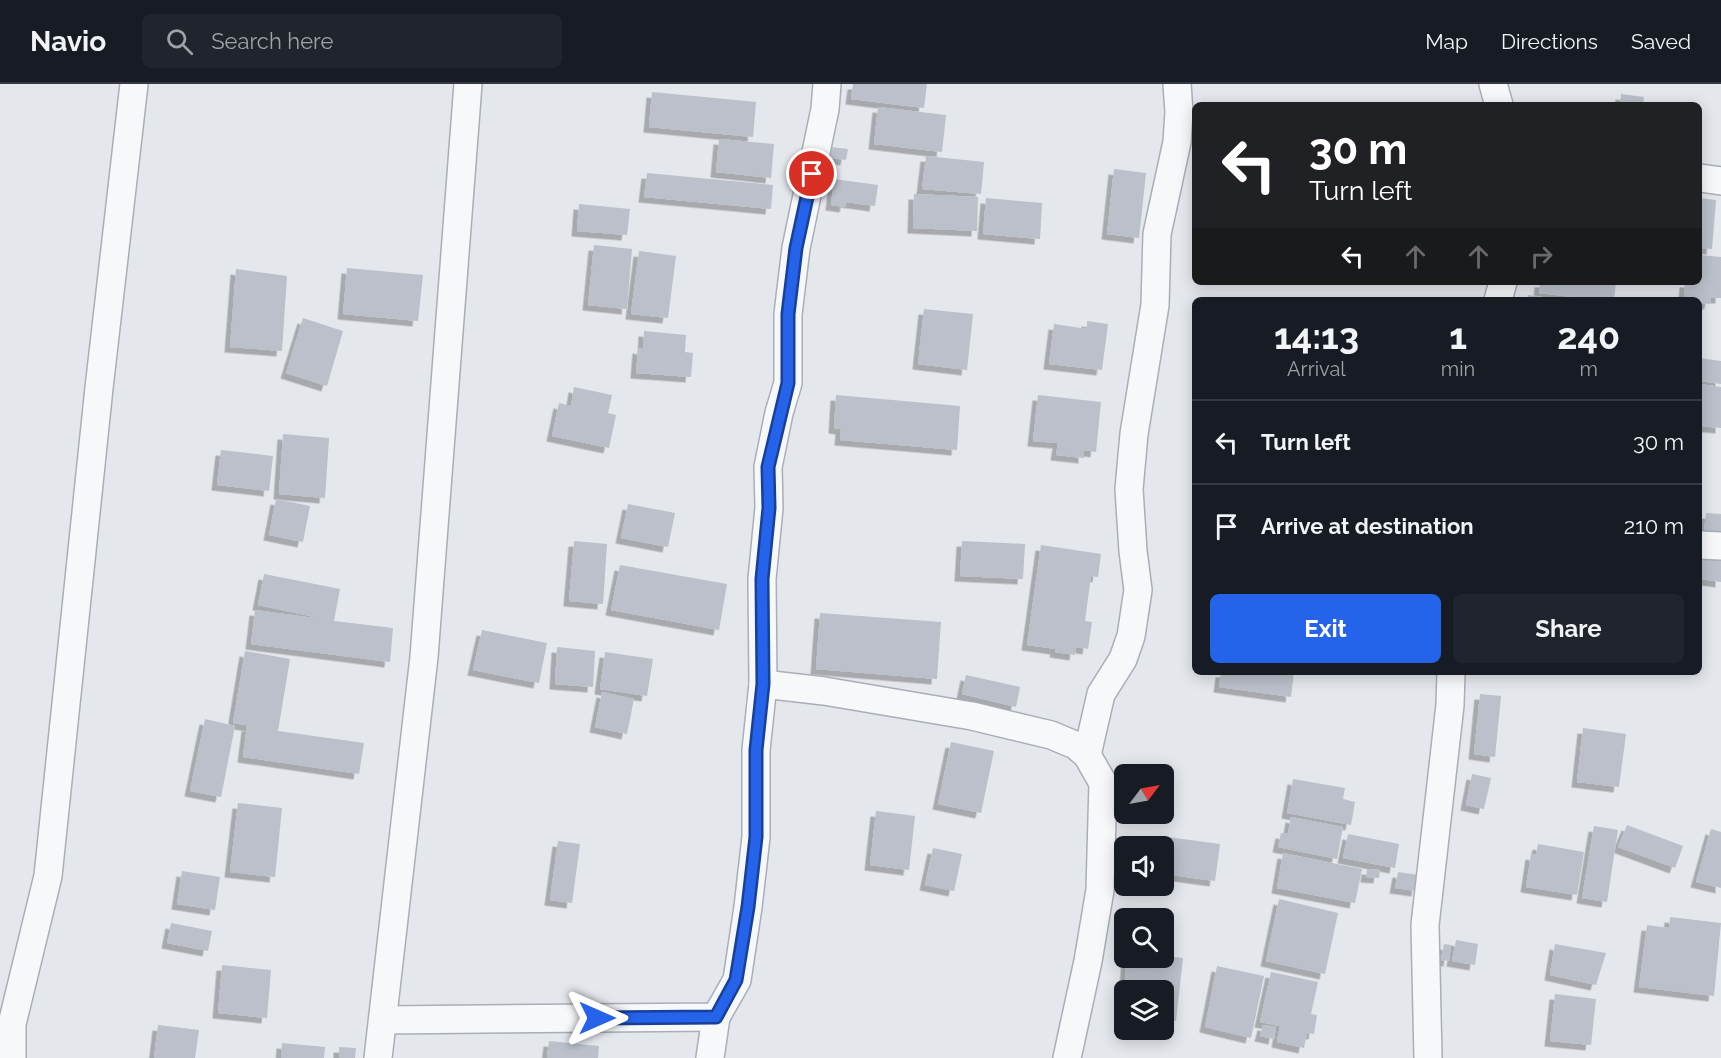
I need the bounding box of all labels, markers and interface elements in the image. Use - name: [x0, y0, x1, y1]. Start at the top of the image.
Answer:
- search box: [142, 14, 562, 68]
- text: Navio: [30, 25, 106, 58]
- icon: search: [163, 25, 196, 58]
- text: Search here: [211, 28, 333, 54]
- text: Map: [1425, 29, 1468, 54]
- text: Directions: [1501, 29, 1598, 54]
- text: Saved: [1631, 29, 1691, 54]
- text: 30 m: [1309, 125, 1407, 174]
- icon: left: [1210, 126, 1288, 204]
- pin: [786, 148, 837, 199]
- icon: arrive: [795, 157, 828, 190]
- text: Turn left: [1309, 175, 1412, 206]
- icon: left: [1336, 240, 1369, 273]
- icon: ahead: [1399, 240, 1432, 273]
- icon: ahead: [1462, 240, 1495, 273]
- icon: right: [1525, 240, 1558, 273]
- text: 14:13: [1274, 315, 1359, 357]
- text: 1: [1449, 315, 1467, 357]
- text: 240: [1557, 315, 1620, 357]
- text: Arrival: [1287, 357, 1346, 381]
- text: min: [1441, 357, 1475, 381]
- text: m: [1579, 357, 1598, 381]
- icon: left: [1210, 426, 1243, 459]
- text: Turn left: [1261, 429, 1351, 455]
- text: 30 m: [1633, 429, 1684, 455]
- icon: arrive: [1210, 510, 1243, 543]
- text: Arrive at destination: [1261, 513, 1474, 539]
- text: 210 m: [1624, 513, 1684, 539]
- button: Exit: [1210, 594, 1441, 663]
- button: Share: [1453, 594, 1684, 663]
- north arrow: [1114, 764, 1174, 824]
- map controls: [1114, 764, 1174, 1040]
- button: sound: [1114, 836, 1174, 896]
- button: search: [1114, 908, 1174, 968]
- button: layers: [1114, 980, 1174, 1040]
- position arrow: [565, 986, 629, 1050]

